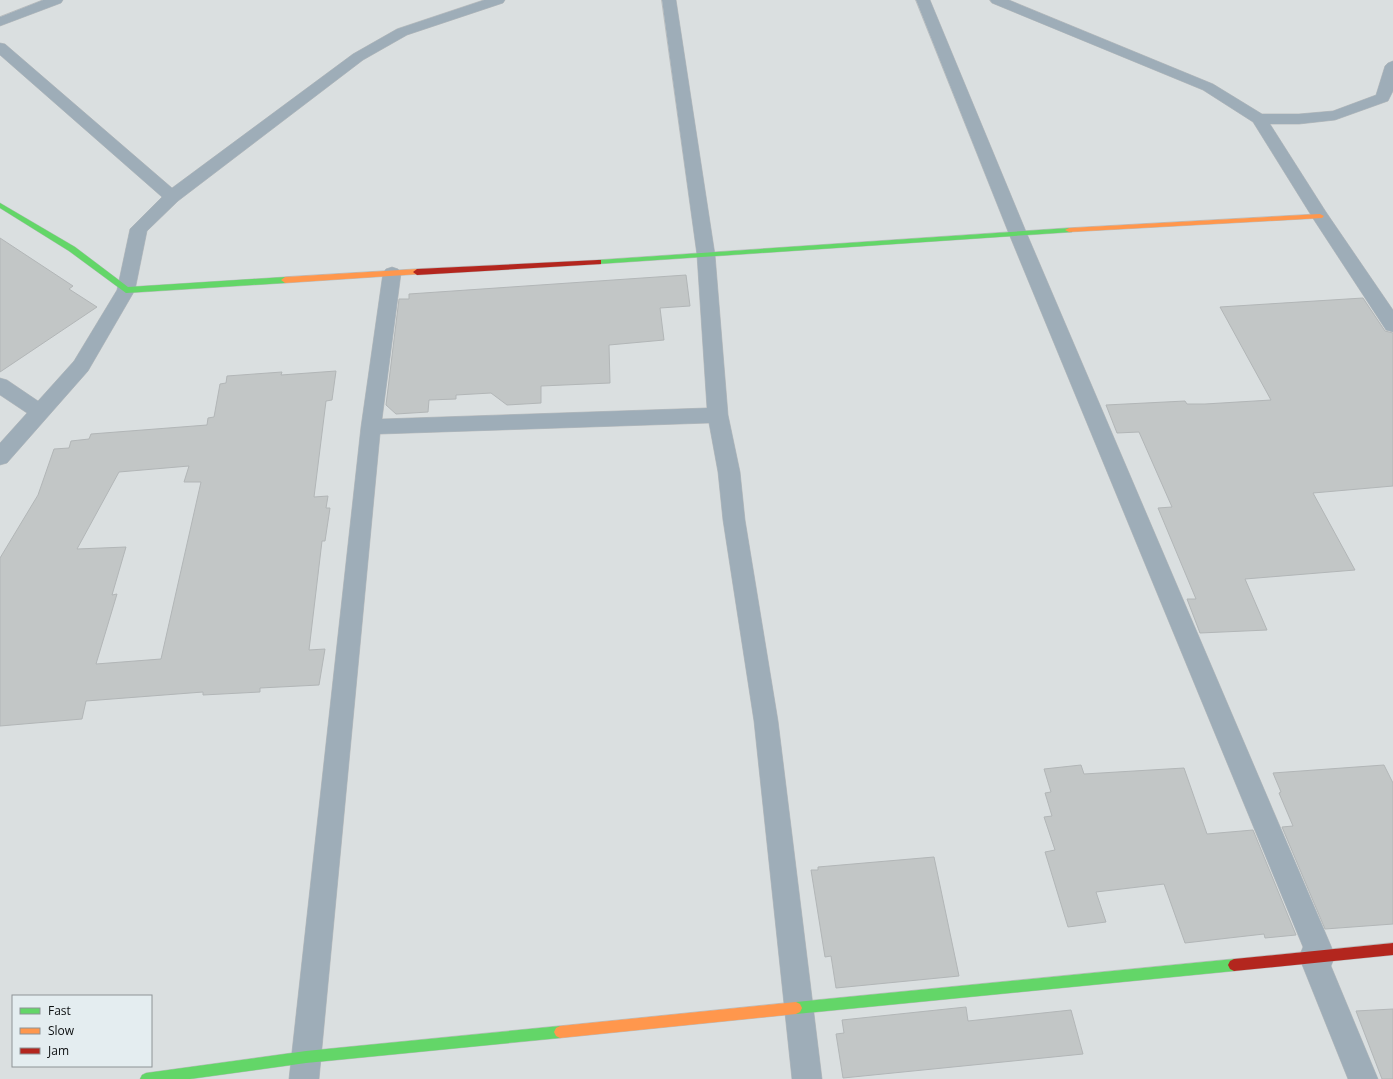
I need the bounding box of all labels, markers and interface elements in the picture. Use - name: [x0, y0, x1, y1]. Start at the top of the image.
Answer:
- legend: [12, 995, 152, 1067]
- text: Fast: [48, 1002, 71, 1019]
- text: Slow: [48, 1022, 75, 1039]
- text: Jam: [47, 1042, 69, 1059]

